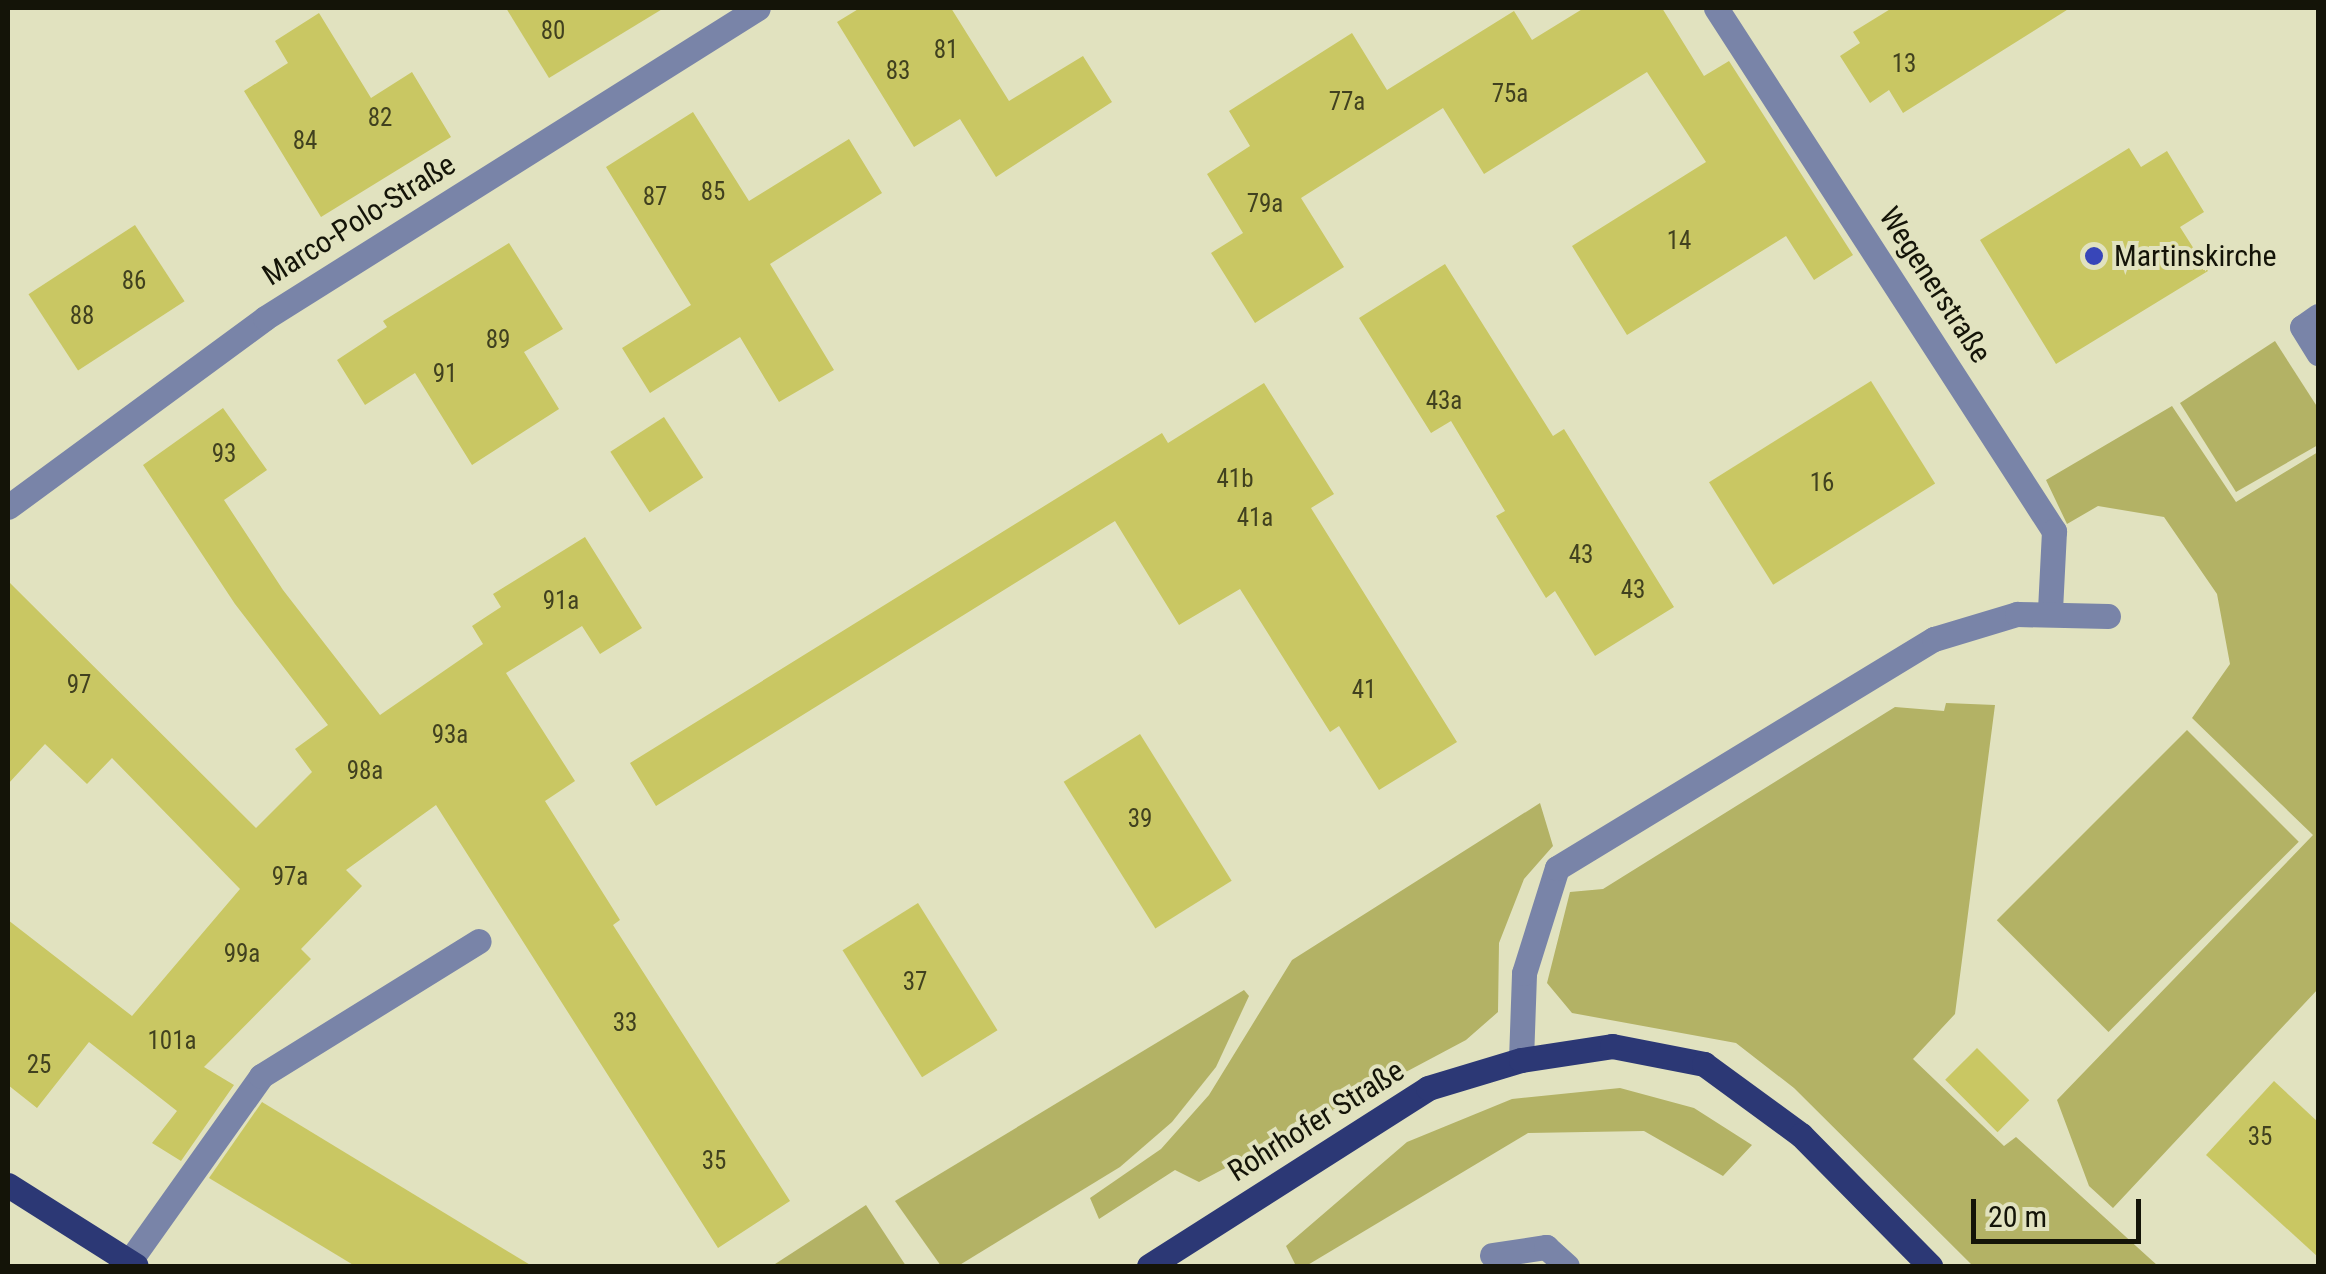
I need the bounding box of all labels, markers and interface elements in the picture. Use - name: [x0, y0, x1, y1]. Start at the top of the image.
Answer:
- house number: 80: [541, 16, 565, 46]
- house number: 81: [934, 35, 958, 65]
- house number: 13: [1892, 49, 1916, 79]
- house number: 83: [886, 56, 910, 86]
- house number: 75a: [1492, 79, 1528, 109]
- house number: 77a: [1329, 87, 1365, 117]
- house number: 82: [368, 103, 392, 133]
- house number: 84: [293, 126, 317, 156]
- street label: Marco-Polo-Straße: [256, 146, 462, 294]
- house number: 85: [701, 177, 725, 207]
- house number: 87: [643, 182, 667, 212]
- house number: 79a: [1247, 189, 1283, 219]
- street label: Wegenerstraße: [1871, 200, 1999, 370]
- house number: 14: [1667, 226, 1691, 256]
- place label: Martinskirche: [2114, 238, 2277, 274]
- marker: Martinskirche: [2083, 245, 2105, 267]
- house number: 86: [122, 266, 146, 296]
- house number: 88: [70, 301, 94, 331]
- house number: 89: [486, 325, 510, 355]
- house number: 91: [433, 359, 457, 389]
- house number: 43a: [1426, 386, 1462, 416]
- house number: 93: [212, 439, 236, 469]
- house number: 41b: [1216, 464, 1254, 494]
- house number: 16: [1810, 468, 1834, 498]
- house number: 41a: [1237, 503, 1273, 533]
- house number: 43: [1569, 540, 1593, 570]
- house number: 43: [1621, 575, 1645, 605]
- house number: 91a: [543, 586, 579, 616]
- house number: 97: [67, 670, 91, 700]
- house number: 41: [1352, 675, 1376, 705]
- house number: 93a: [432, 720, 468, 750]
- house number: 98a: [347, 756, 383, 786]
- house number: 39: [1128, 804, 1152, 834]
- house number: 97a: [272, 862, 308, 892]
- house number: 99a: [224, 939, 260, 969]
- house number: 37: [903, 967, 927, 997]
- house number: 33: [613, 1008, 637, 1038]
- house number: 101a: [148, 1026, 196, 1056]
- house number: 25: [27, 1050, 51, 1080]
- street label: Rohrhofer Straße: [1221, 1053, 1411, 1189]
- house number: 35: [2248, 1122, 2272, 1152]
- house number: 35: [702, 1146, 726, 1176]
- scale bar: [1976, 1179, 2146, 1241]
- text: 20 m: [1988, 1199, 2047, 1234]

